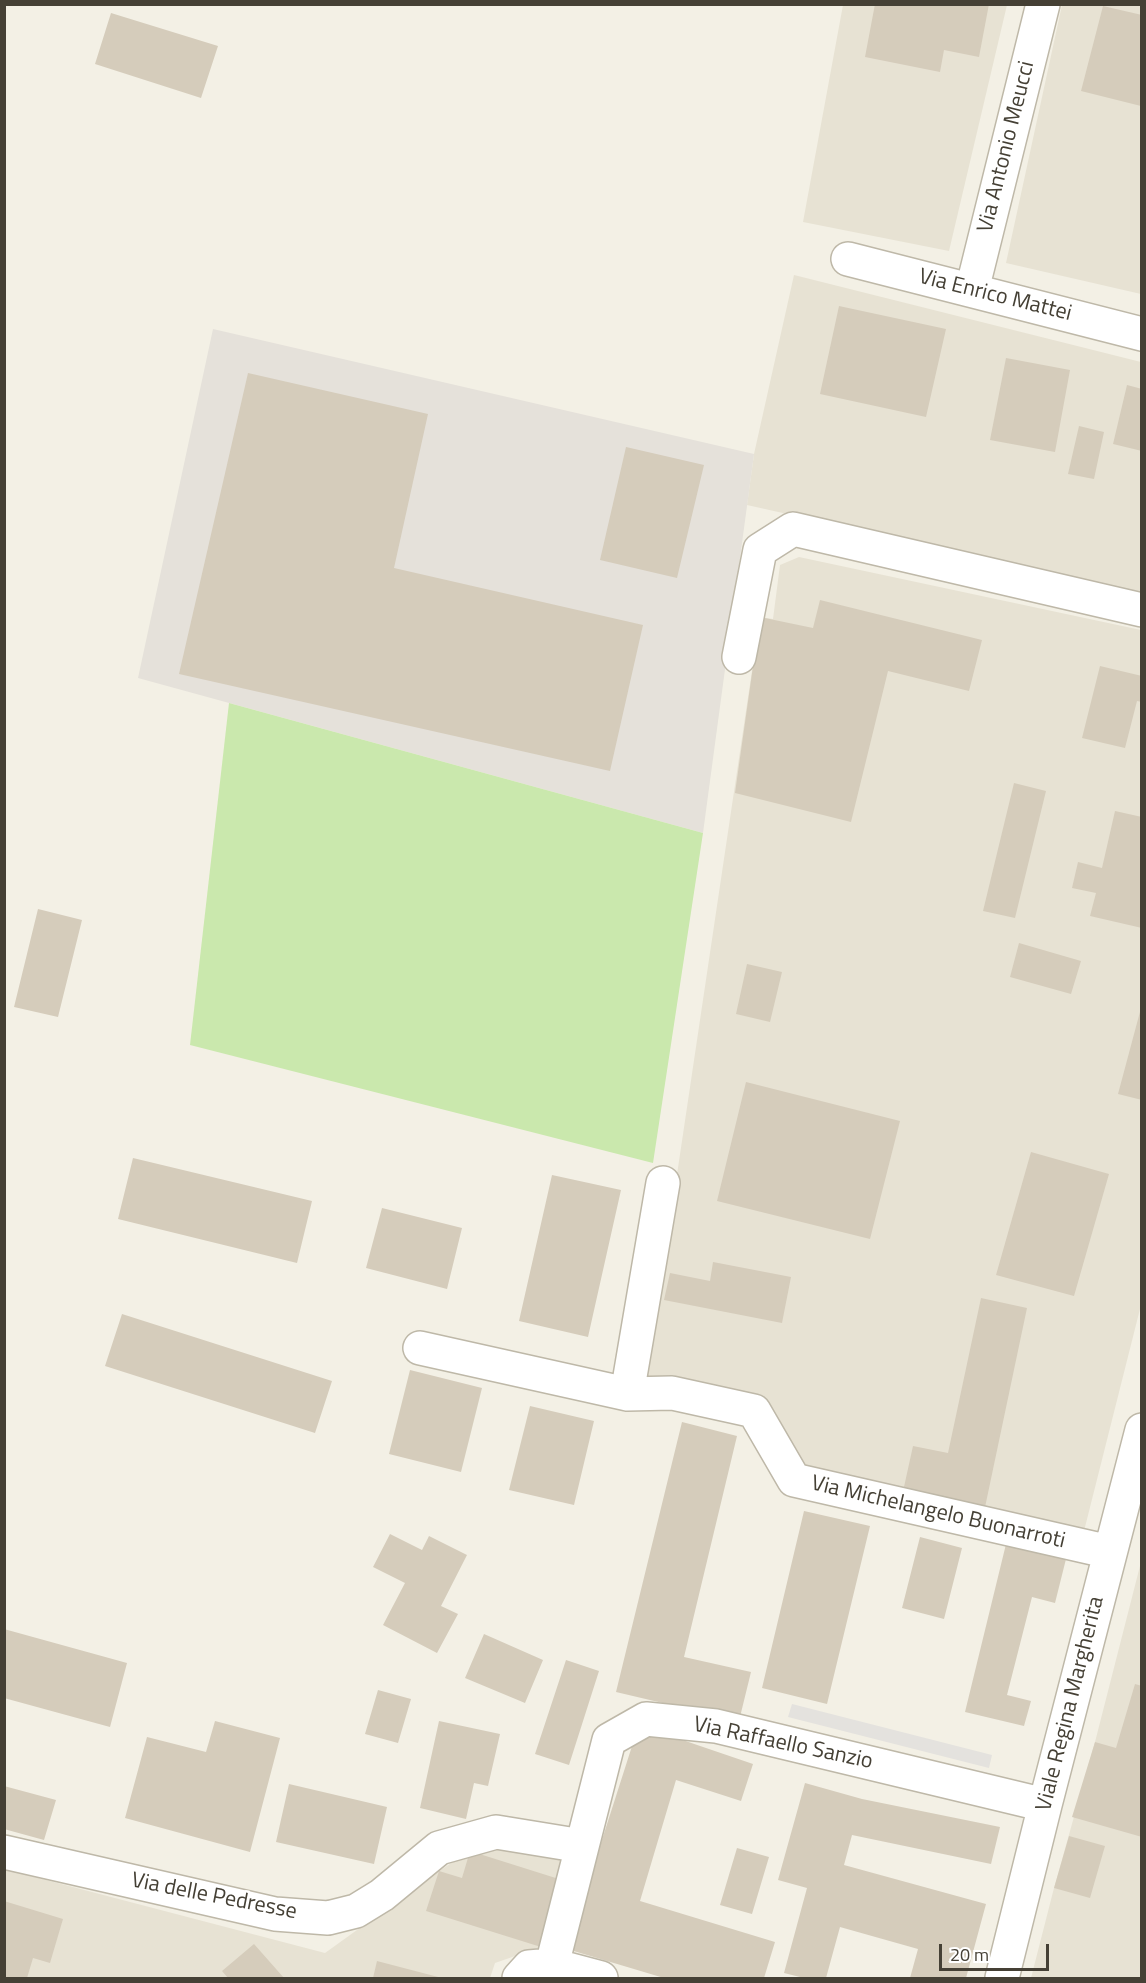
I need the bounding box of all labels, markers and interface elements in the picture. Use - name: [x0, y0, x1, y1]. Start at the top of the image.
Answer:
- street label: Via Antonio Meucci: [973, 59, 1041, 235]
- street label: Via Enrico Mattei: [916, 264, 1074, 328]
- street label: Via Michelangelo Buonarroti: [808, 1471, 1068, 1555]
- street label: Viale Regina Margherita: [1032, 1594, 1110, 1814]
- street label: Via Raffaello Sanzio: [691, 1712, 875, 1776]
- street label: Via delle Pedresse: [129, 1868, 299, 1926]
- scale bar: [942, 1932, 1052, 1970]
- text: 20 m: [950, 1941, 989, 1968]

